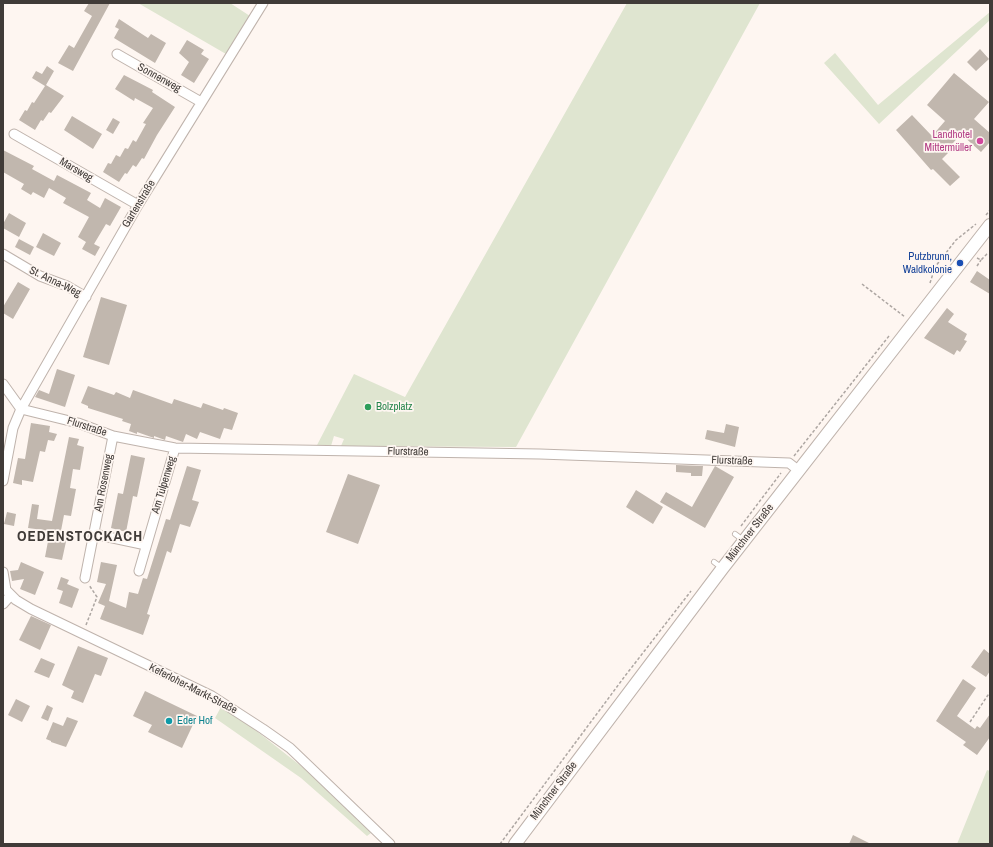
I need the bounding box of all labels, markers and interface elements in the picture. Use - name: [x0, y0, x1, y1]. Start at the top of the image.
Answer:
- street label: Sonnenweg: [135, 61, 183, 95]
- place label: Landhotel Mittermüller: [924, 128, 972, 154]
- marker: Landhotel Mittermüller: [975, 136, 985, 146]
- street label: Marsweg: [57, 155, 95, 185]
- street label: Gartenstraße: [120, 178, 158, 230]
- place label: Putzbrunn, Waldkolonie: [903, 250, 952, 276]
- marker: Putzbrunn, Waldkolonie: [955, 258, 965, 268]
- street label: St. Anna-Weg: [27, 264, 83, 300]
- place label: Bolzplatz: [376, 400, 413, 414]
- marker: Bolzplatz: [363, 402, 373, 412]
- street label: Flurstraße: [65, 414, 109, 440]
- street label: Flurstraße: [387, 445, 429, 459]
- street label: Am Rosenweg: [92, 453, 116, 513]
- street label: Flurstraße: [711, 454, 753, 468]
- street label: Am Tulpenweg: [149, 455, 179, 515]
- street label: Münchner Straße: [723, 501, 777, 565]
- district label: OEDENSTOCKACH: [17, 528, 143, 546]
- street label: Keferloher-Markt-Straße: [147, 661, 239, 717]
- place label: Eder Hof: [177, 714, 213, 728]
- marker: Eder Hof: [164, 716, 174, 726]
- street label: Münchner Straße: [528, 759, 580, 823]

